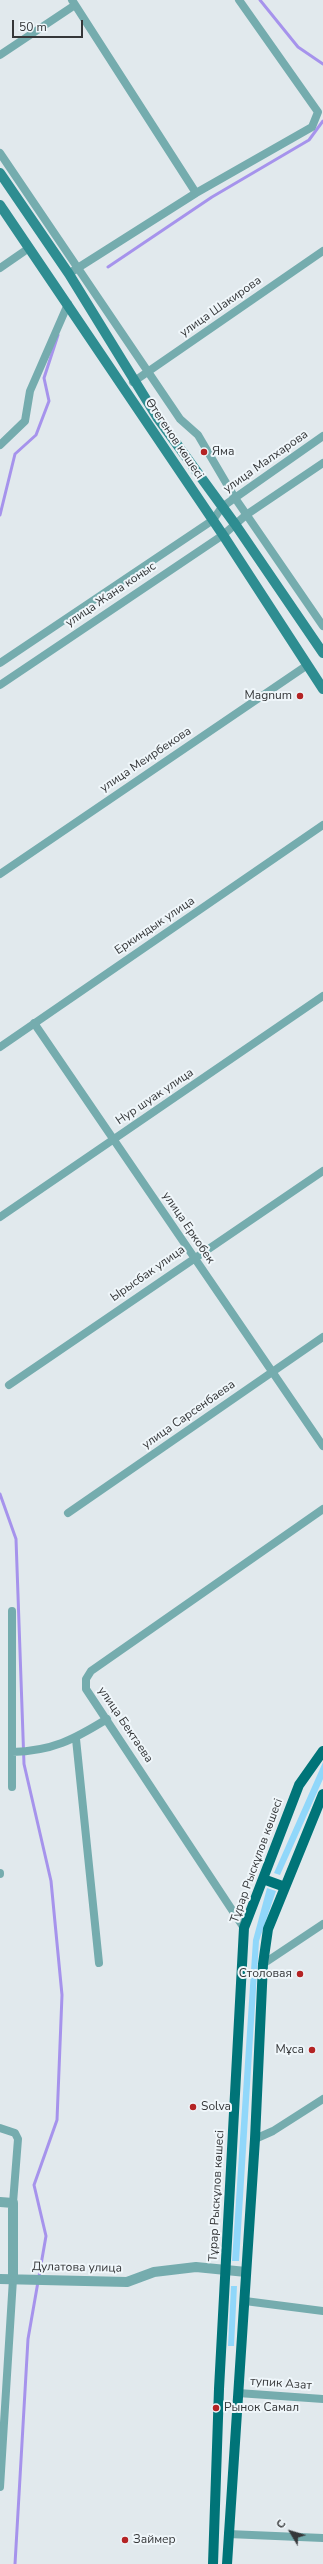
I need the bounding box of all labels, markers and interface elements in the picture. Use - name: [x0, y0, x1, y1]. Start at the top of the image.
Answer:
- scale bar: [14, 12, 85, 38]
- text: 50 m: [19, 19, 47, 35]
- street label: улица Шакирова: [178, 274, 264, 340]
- street label: Өтегенов көшесі: [142, 396, 206, 482]
- street label: улица Малхарова: [221, 427, 311, 497]
- place label: Яма: [212, 445, 234, 459]
- marker: Яма: [199, 447, 209, 457]
- street label: улица Жана коныс: [63, 559, 159, 631]
- place label: Magnum: [245, 689, 292, 703]
- marker: Magnum: [295, 691, 305, 701]
- street label: улица Меирбекова: [98, 724, 194, 796]
- street label: Еркиндык улица: [112, 894, 198, 958]
- street label: Нур шуак улица: [113, 1066, 197, 1128]
- street label: улица Еркобек: [159, 1189, 217, 1267]
- street label: Ырысбак улица: [108, 1243, 188, 1305]
- street label: улица Сарсенбаева: [140, 1378, 238, 1452]
- street label: улица Бектаева: [94, 1684, 156, 1766]
- street label: Тұрар Рыскұлов көшесі: [228, 1797, 286, 1925]
- place label: Столовая: [239, 1967, 292, 1981]
- marker: Столовая: [295, 1969, 305, 1979]
- place label: Мұса: [275, 2043, 304, 2057]
- marker: Мұса: [307, 2045, 317, 2055]
- place label: Solva: [201, 2100, 231, 2114]
- marker: Solva: [188, 2102, 198, 2112]
- street label: Тұрар Рыскұлов көшесі: [206, 2130, 228, 2262]
- street label: Дулатова улица: [32, 2260, 122, 2276]
- street label: тупик Азат: [250, 2375, 312, 2393]
- place label: Рынок Самал: [224, 2401, 299, 2415]
- marker: Рынок Самал: [211, 2403, 221, 2413]
- north arrow: [271, 2512, 311, 2552]
- text: С: [273, 2517, 289, 2532]
- place label: Займер: [133, 2533, 176, 2547]
- marker: Займер: [120, 2535, 130, 2545]

